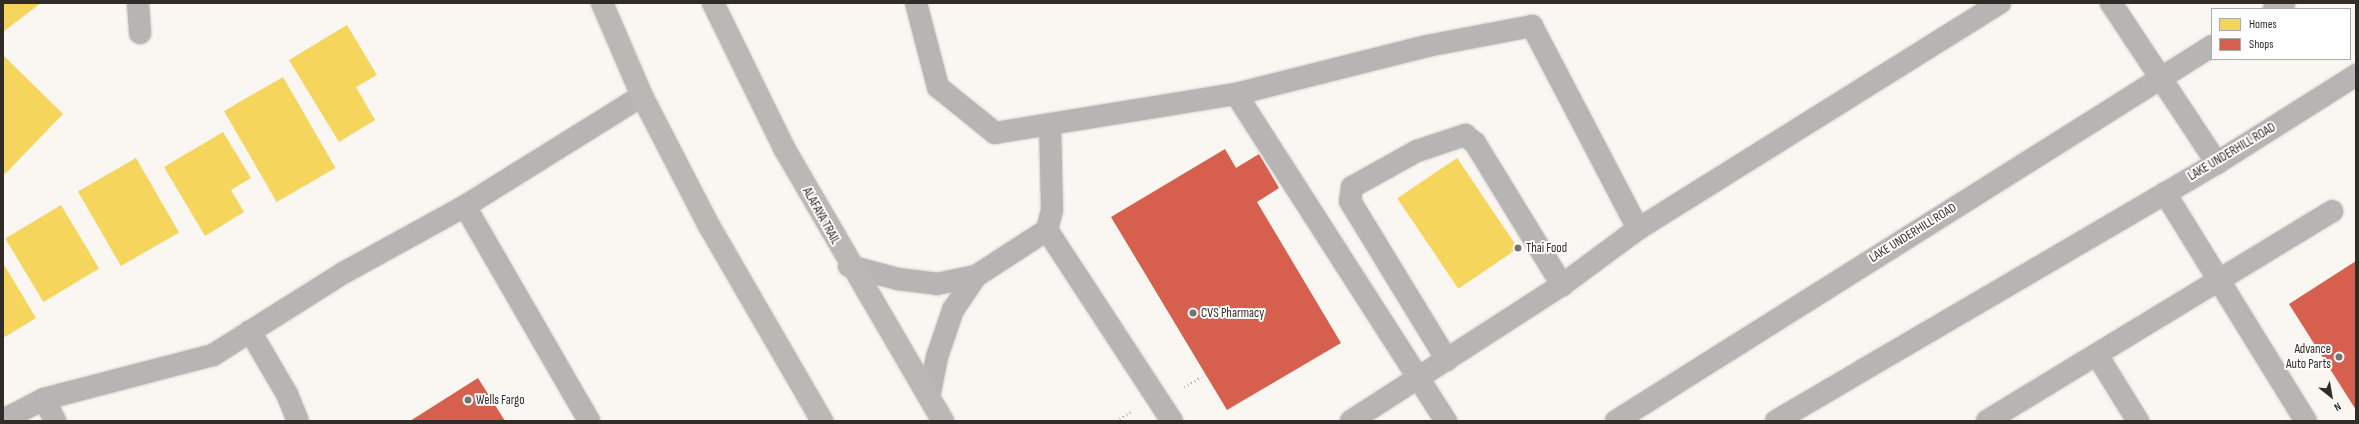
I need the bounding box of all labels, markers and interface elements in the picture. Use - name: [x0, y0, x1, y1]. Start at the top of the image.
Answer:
- legend: [2211, 8, 2351, 60]
- text: Homes: [2249, 17, 2277, 32]
- text: Shops: [2249, 37, 2274, 52]
- street label: LAKE UNDERHILL ROAD: [2185, 120, 2279, 184]
- street label: ALAFAYA TRAIL: [799, 185, 843, 247]
- street label: LAKE UNDERHILL ROAD: [1867, 200, 1959, 266]
- place label: Thai Food: [1526, 240, 1567, 256]
- marker: Thai Food: [1513, 243, 1523, 253]
- place label: CVS Pharmacy: [1201, 305, 1264, 321]
- marker: CVS Pharmacy: [1188, 308, 1198, 318]
- place label: Advance Auto Parts: [2286, 342, 2331, 373]
- marker: Advance Auto Parts: [2334, 352, 2344, 362]
- north arrow: [2311, 376, 2351, 416]
- place label: Wells Fargo: [476, 392, 525, 408]
- marker: Wells Fargo: [463, 395, 473, 405]
- text: N: [2332, 400, 2343, 414]

